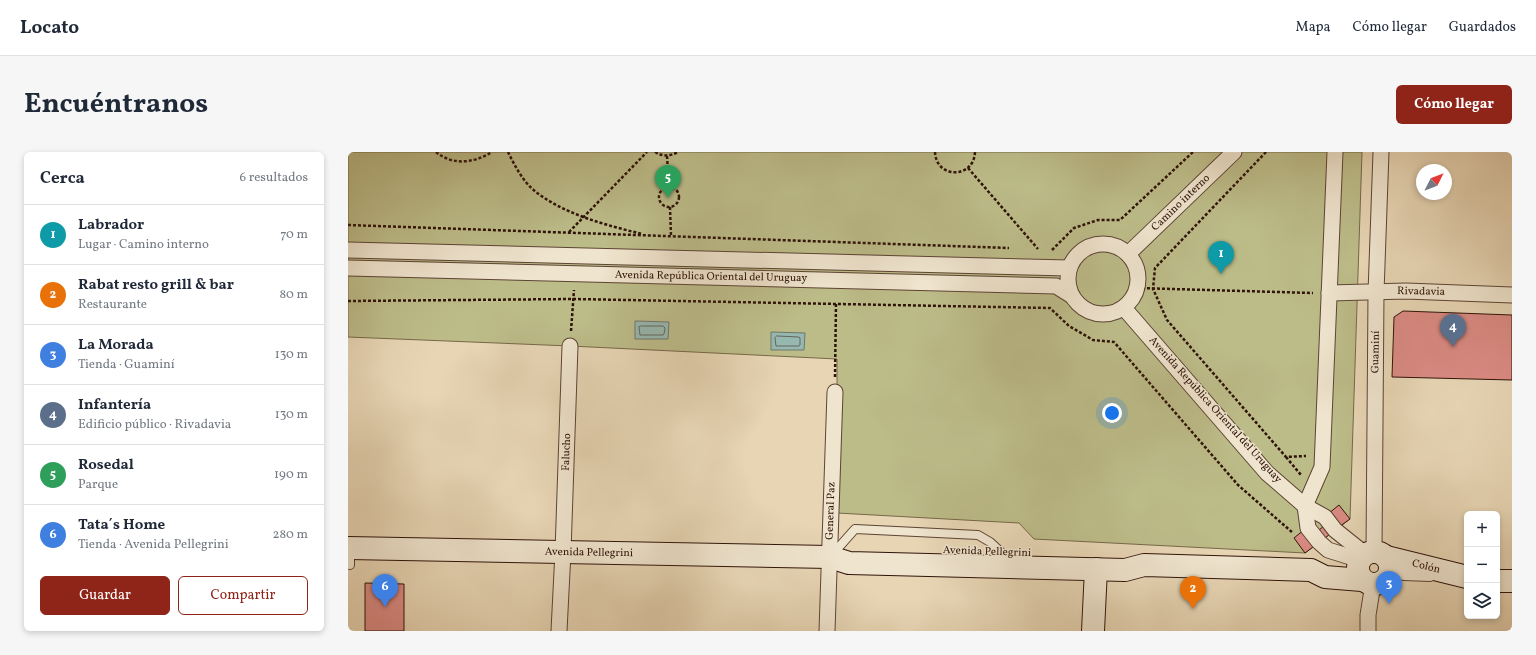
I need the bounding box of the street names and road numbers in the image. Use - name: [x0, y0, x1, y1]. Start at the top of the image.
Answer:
- street label: Camino interno: [1148, 171, 1214, 235]
- street label: Avenida República Oriental del Uruguay: [615, 268, 807, 286]
- street label: Rivadavia: [1397, 284, 1446, 300]
- street label: Guaminí: [1368, 330, 1384, 373]
- street label: Avenida República Oriental del Uruguay: [1145, 333, 1285, 487]
- street label: Falucho: [559, 433, 575, 471]
- street label: General Paz: [822, 481, 840, 540]
- street label: Avenida Pellegrini: [943, 543, 1031, 561]
- street label: Avenida Pellegrini: [545, 545, 633, 561]
- street label: Colón: [1410, 556, 1442, 578]

